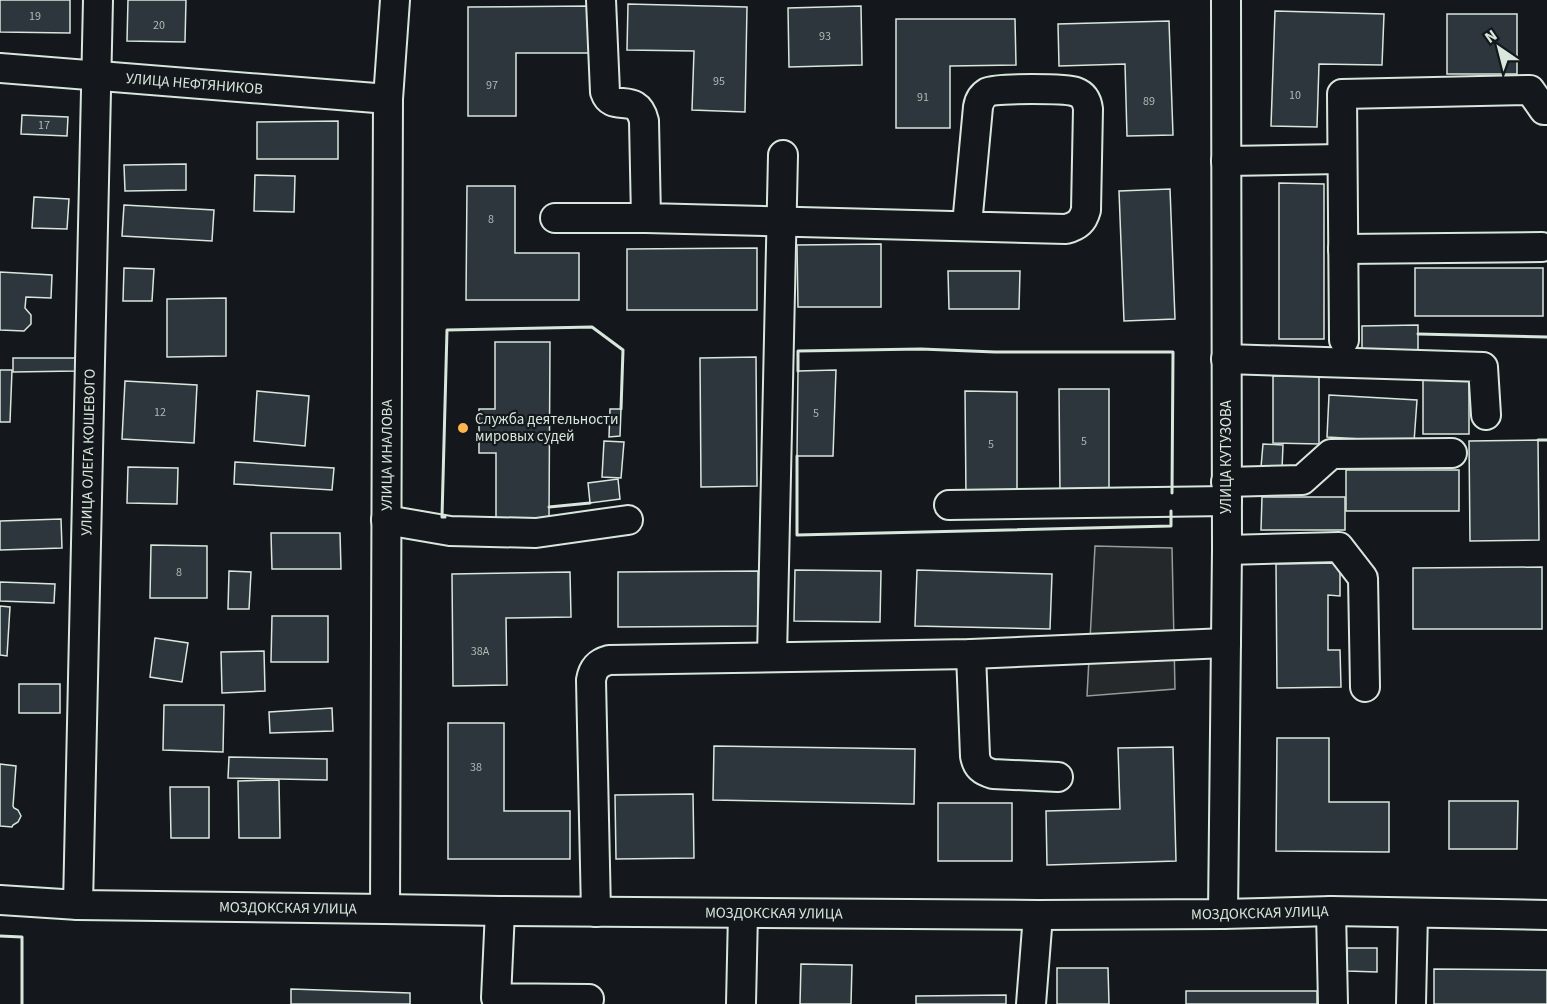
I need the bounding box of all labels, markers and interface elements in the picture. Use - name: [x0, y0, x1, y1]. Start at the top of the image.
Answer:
- house number: 19: [29, 8, 41, 25]
- house number: 20: [153, 17, 165, 34]
- north arrow: [1469, 18, 1529, 78]
- text: N: [1480, 24, 1502, 49]
- house number: 93: [819, 28, 831, 45]
- street label: УЛИЦА НЕФТЯНИКОВ: [125, 68, 264, 99]
- house number: 95: [713, 73, 725, 90]
- house number: 97: [486, 77, 498, 94]
- house number: 10: [1289, 87, 1301, 104]
- house number: 91: [917, 89, 929, 106]
- house number: 89: [1143, 93, 1155, 110]
- house number: 17: [38, 117, 50, 134]
- house number: 8: [488, 211, 494, 228]
- street label: УЛИЦА ОЛЕГА КОШЕВОГО: [76, 368, 100, 536]
- street label: УЛИЦА ИНАЛОВА: [376, 398, 397, 511]
- street label: УЛИЦА КУТУЗОВА: [1216, 399, 1237, 514]
- house number: 12: [154, 404, 166, 421]
- house number: 5: [813, 405, 819, 422]
- place label: Служба деятельности мировых судей: [475, 409, 618, 447]
- marker: Служба деятельности мировых судей: [456, 421, 470, 435]
- house number: 5: [1081, 433, 1087, 450]
- house number: 5: [988, 436, 994, 453]
- house number: 8: [176, 564, 182, 581]
- house number: 38А: [471, 643, 490, 660]
- house number: 38: [470, 759, 482, 776]
- street label: МОЗДОКСКАЯ УЛИЦА: [219, 896, 358, 919]
- street label: МОЗДОКСКАЯ УЛИЦА: [1191, 901, 1330, 925]
- street label: МОЗДОКСКАЯ УЛИЦА: [705, 902, 843, 924]

